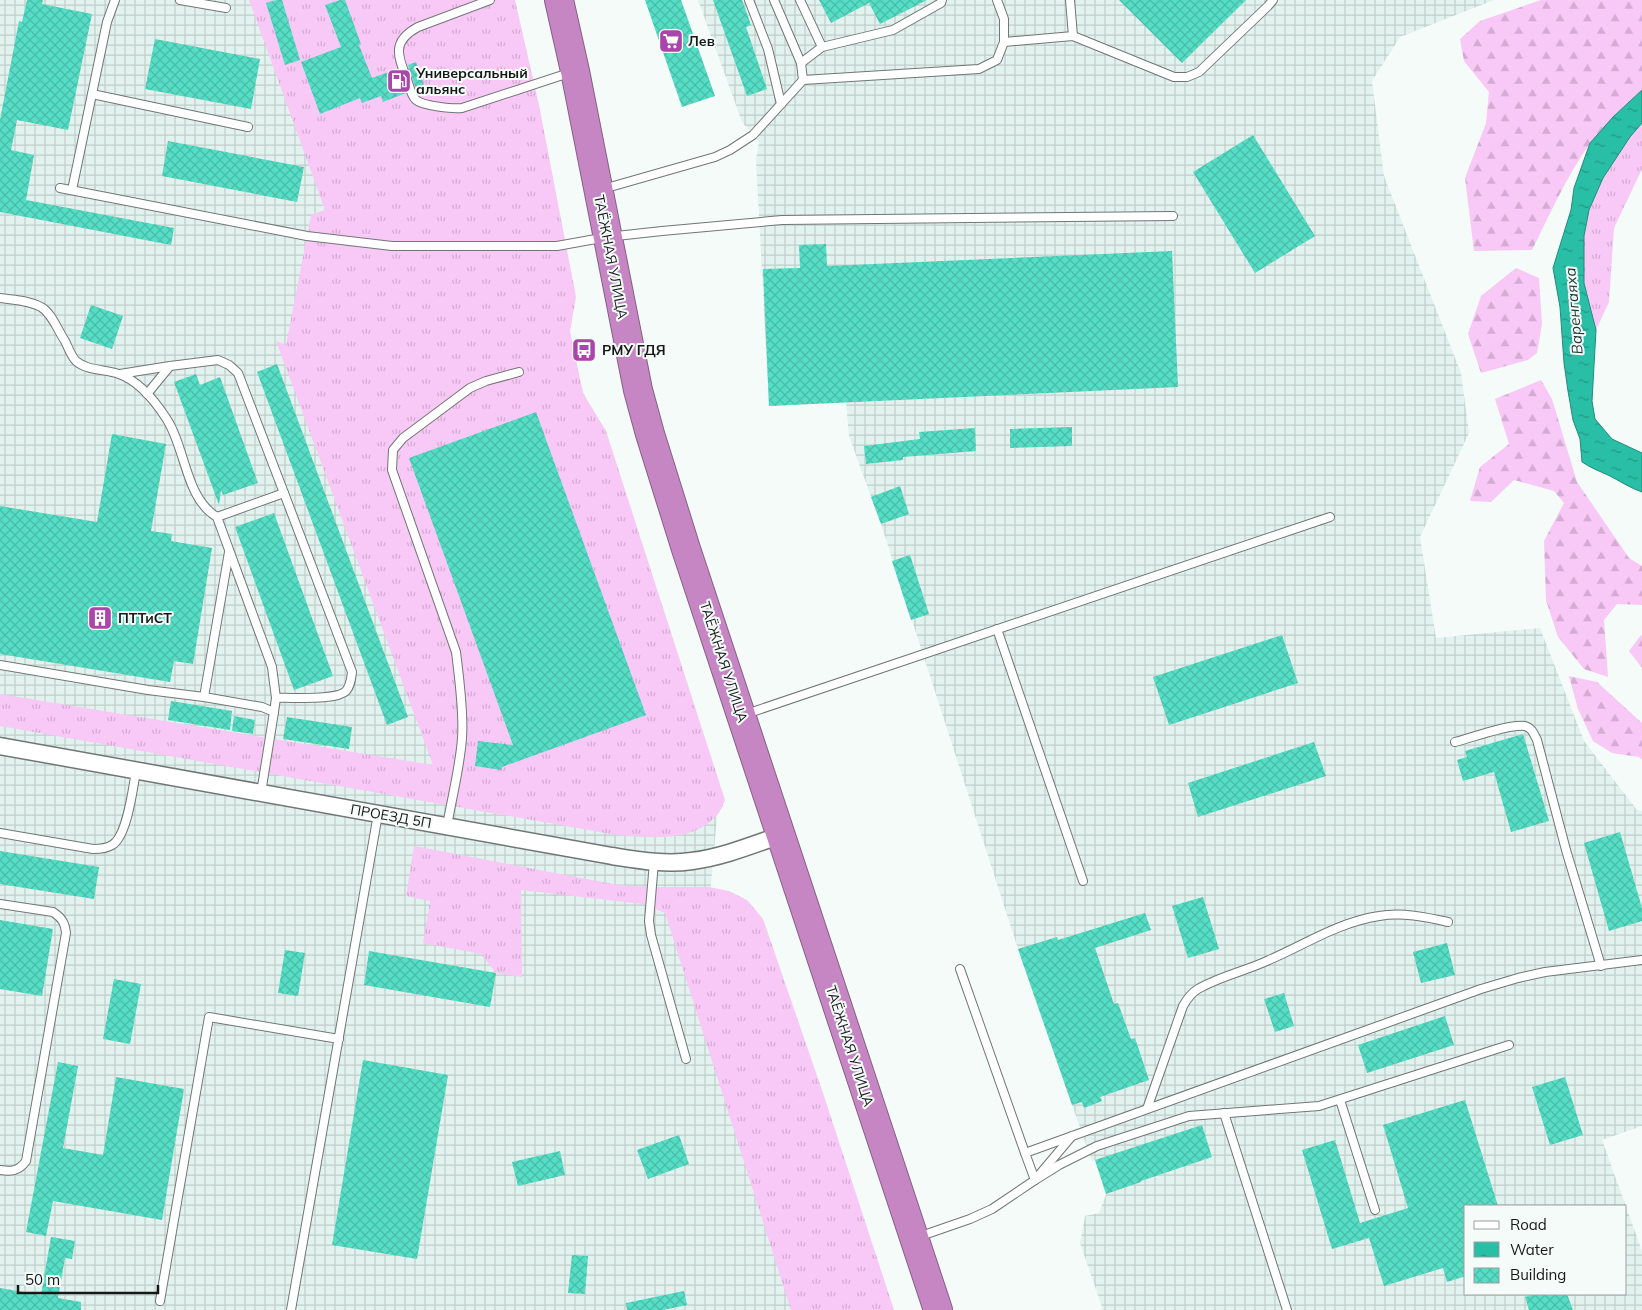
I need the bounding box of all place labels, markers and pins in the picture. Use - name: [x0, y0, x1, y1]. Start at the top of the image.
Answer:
- supermarket icon: Лев: [658, 28, 684, 54]
- place label: Лев: [688, 32, 715, 50]
- place label: Универсальный альянс: [415, 64, 528, 98]
- fuel station icon: Универсальный альянс: [386, 68, 412, 94]
- bus stop icon: РМУ ГДЯ: [571, 337, 597, 363]
- place label: РМУ ГДЯ: [602, 341, 666, 359]
- building icon: ПТТиСТ: [87, 605, 113, 631]
- place label: ПТТиСТ: [118, 609, 172, 627]

